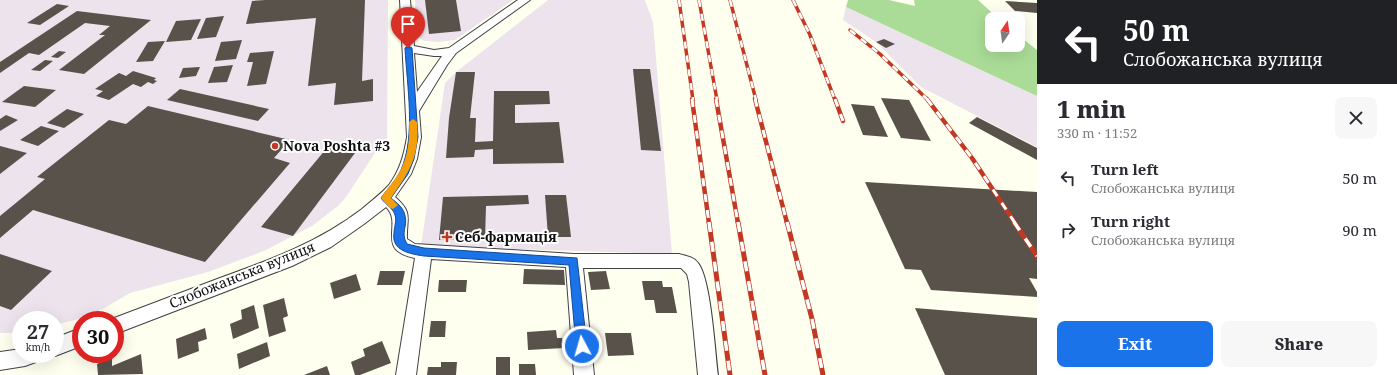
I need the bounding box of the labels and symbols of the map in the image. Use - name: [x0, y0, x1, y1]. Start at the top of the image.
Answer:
- pin: [391, 7.0, 425, 48]
- north arrow: [985, 12, 1025, 52]
- place label: Nova Poshta #3: [283, 136, 390, 155]
- marker: Nova Poshta #3: [270, 141, 280, 151]
- place label: Себ-фармація: [455, 227, 557, 246]
- marker: Себ-фармація: [442, 232, 452, 242]
- street label: Слобожанська вулиця: [166, 237, 317, 312]
- speed limit sign: 30: [72, 311, 124, 363]
- position arrow: [561, 325, 603, 367]

